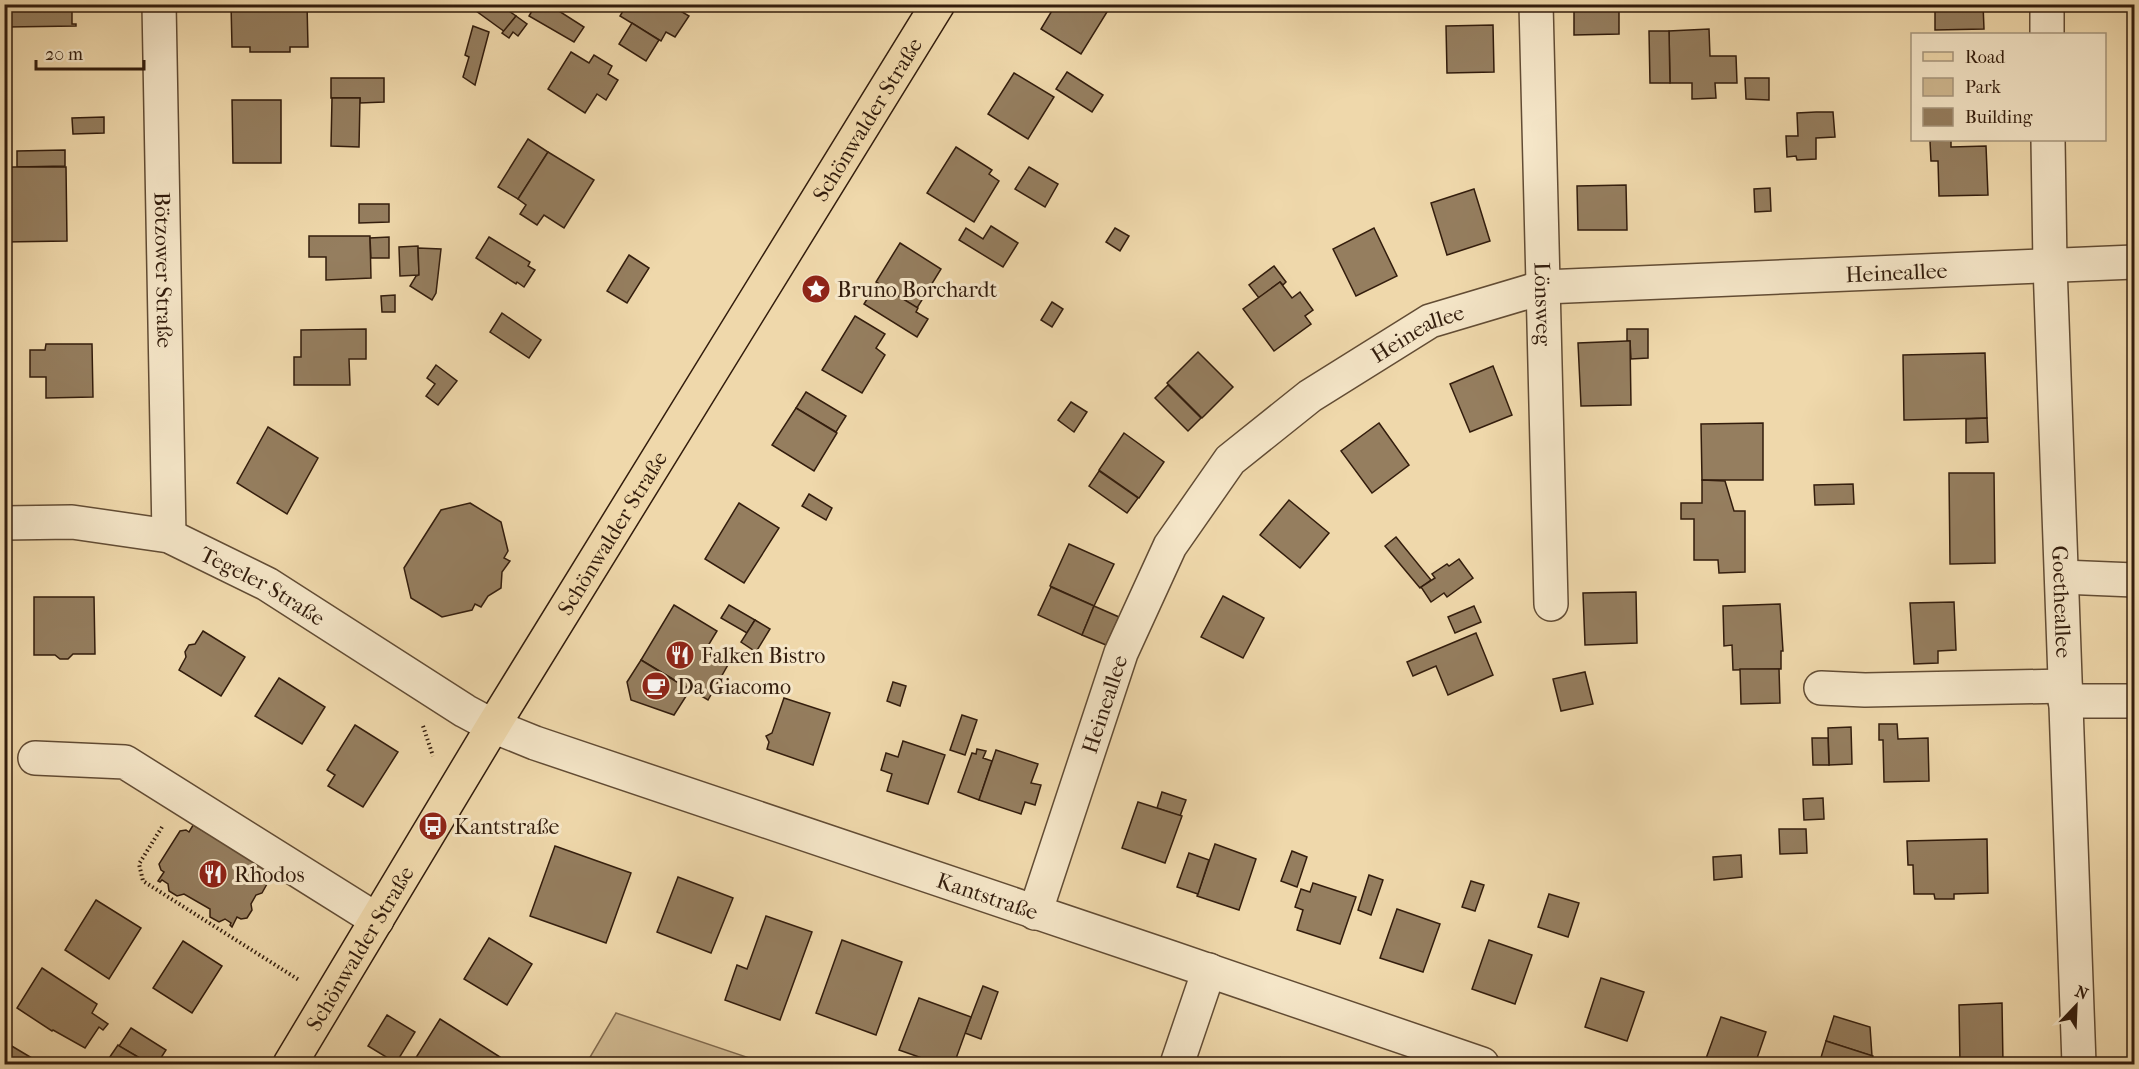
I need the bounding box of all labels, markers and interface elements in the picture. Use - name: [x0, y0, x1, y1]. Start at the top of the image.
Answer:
- scale bar: [36, 33, 144, 71]
- street label: Schönwalder Straße: [808, 33, 928, 206]
- legend: [1911, 33, 2106, 141]
- text: 20 m: [45, 44, 83, 65]
- text: Road: [1965, 47, 2005, 68]
- text: Park: [1965, 77, 2002, 98]
- text: Building: [1965, 107, 2033, 128]
- street label: Bötzower Straße: [149, 192, 177, 348]
- street label: Heineallee: [1845, 258, 1948, 288]
- street label: Lönsweg: [1528, 262, 1557, 346]
- place icon: Bruno Borchardt: [800, 273, 832, 305]
- place label: Bruno Borchardt: [837, 277, 998, 303]
- street label: Heineallee: [1366, 300, 1467, 369]
- street label: Schönwalder Straße: [553, 447, 673, 620]
- street label: Tegeler Straße: [196, 541, 329, 632]
- street label: Goetheallee: [2046, 545, 2076, 659]
- restaurant icon: Falken Bistro: [664, 639, 696, 671]
- place label: Falken Bistro: [701, 643, 825, 669]
- street label: Heineallee: [1077, 652, 1133, 757]
- cafe icon: Da Giacomo: [640, 670, 672, 702]
- place label: Da Giacomo: [677, 674, 791, 700]
- bus stop icon: Kantstraße: [417, 810, 449, 842]
- place label: Kantstraße: [454, 814, 559, 840]
- restaurant icon: Rhodos: [197, 858, 229, 890]
- place label: Rhodos: [234, 862, 305, 888]
- street label: Schönwalder Straße: [301, 862, 420, 1036]
- street label: Kantstraße: [933, 867, 1041, 926]
- north arrow: [2046, 976, 2106, 1036]
- text: N: [2072, 982, 2092, 1004]

